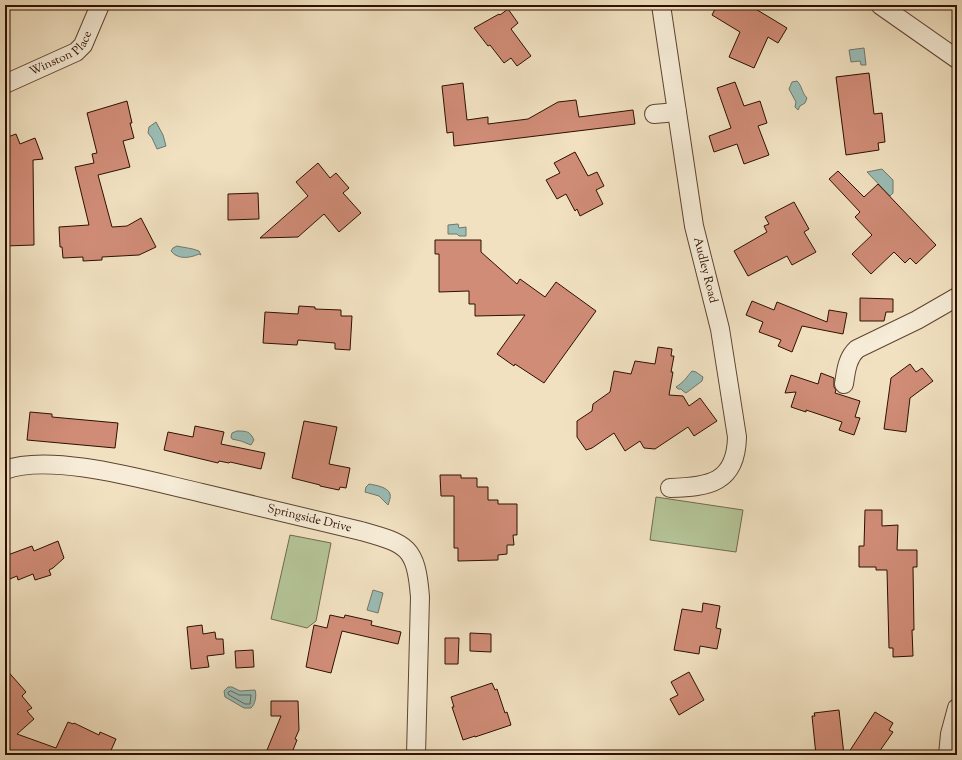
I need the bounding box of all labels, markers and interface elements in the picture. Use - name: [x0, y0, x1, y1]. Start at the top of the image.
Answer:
- street label: Winston Place: [26, 28, 97, 81]
- street label: Audley Road: [688, 235, 722, 305]
- street label: Springside Drive: [265, 500, 354, 538]

